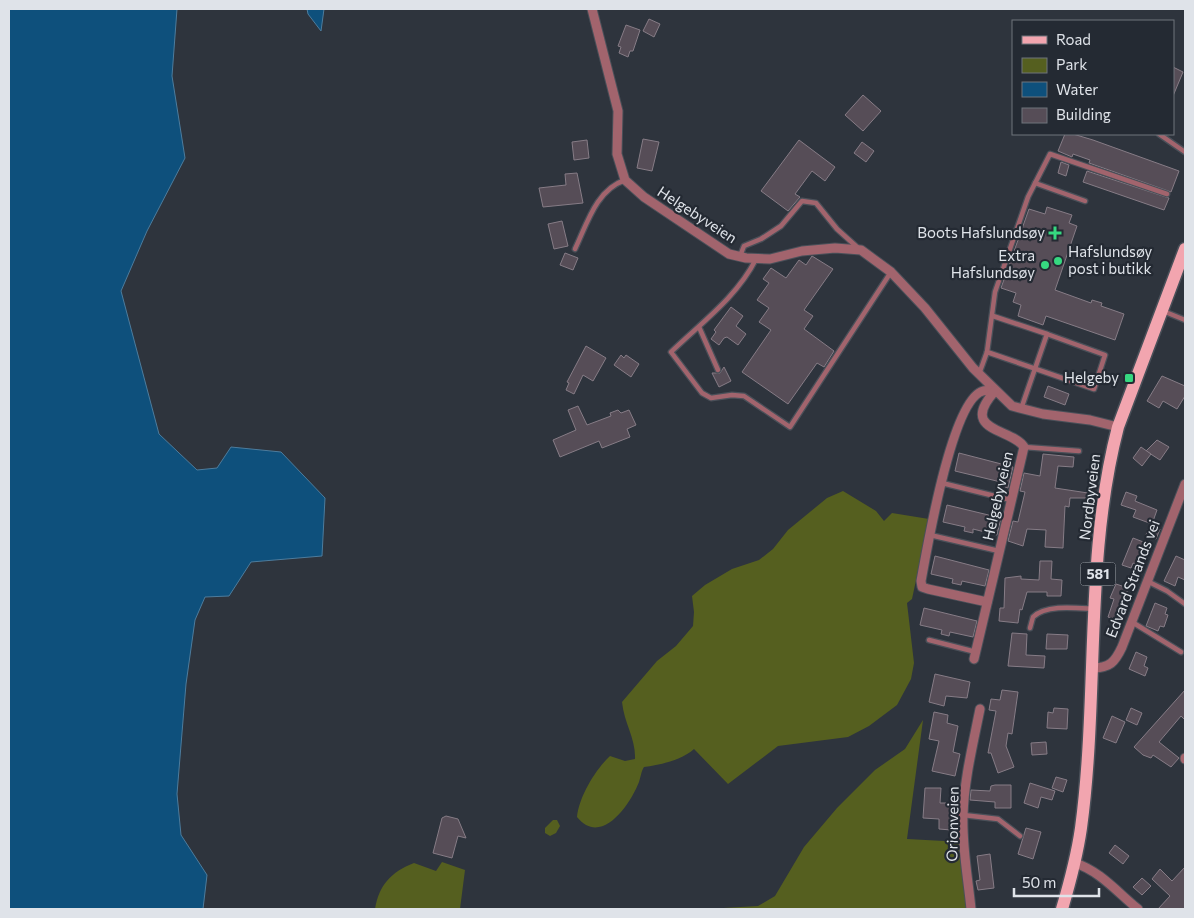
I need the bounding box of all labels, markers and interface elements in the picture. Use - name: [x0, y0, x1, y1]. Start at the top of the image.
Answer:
- legend: [1012, 20, 1174, 135]
- text: Road: [1056, 30, 1091, 48]
- text: Park: [1056, 55, 1087, 73]
- text: Water: [1056, 80, 1098, 98]
- text: Building: [1056, 105, 1111, 123]
- street label: Helgebyveien: [654, 182, 741, 246]
- place label: Boots Hafslundsøy: [917, 223, 1045, 241]
- marker: Boots Hafslundsøy: [1049, 227, 1061, 239]
- place label: Hafslundsøy post i butikk: [1068, 242, 1153, 277]
- place label: Extra Hafslundsøy: [951, 246, 1035, 281]
- marker: Hafslundsøy post i butikk: [1052, 255, 1064, 267]
- marker: Extra Hafslundsøy: [1039, 259, 1051, 271]
- place label: Helgeby: [1064, 368, 1119, 386]
- marker: Helgeby: [1123, 372, 1135, 384]
- street label: Helgebyveien: [978, 449, 1016, 542]
- street label: Nordbyveien: [1075, 453, 1103, 541]
- street label: Edvard Strands vei: [1101, 517, 1163, 640]
- road number: 581: [1080, 562, 1116, 586]
- street label: Orionveien: [942, 786, 962, 862]
- scale bar: [1014, 866, 1099, 898]
- text: 50 m: [1022, 873, 1056, 891]

